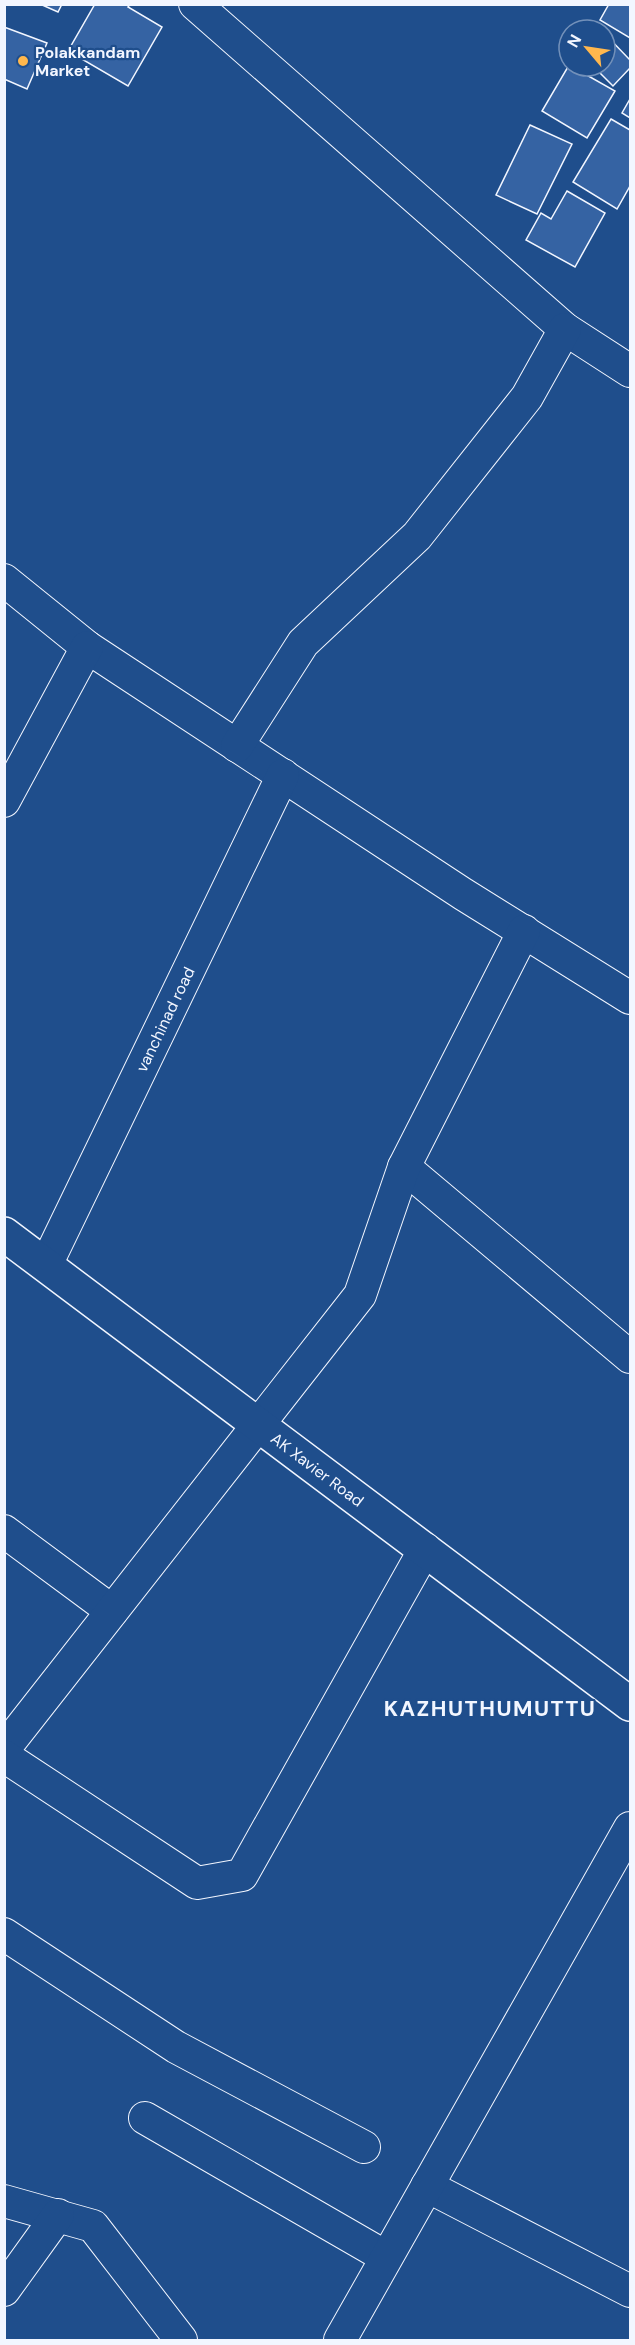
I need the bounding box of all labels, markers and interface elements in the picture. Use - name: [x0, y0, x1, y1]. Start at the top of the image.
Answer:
- north arrow: [557, 18, 617, 78]
- text: N: [562, 31, 586, 51]
- place label: Polakkandam Market: [35, 42, 140, 81]
- marker: Polakkandam Market: [16, 54, 30, 68]
- street label: vanchinad road: [131, 963, 200, 1075]
- street label: AK Xavier Road: [267, 1428, 368, 1511]
- district label: KAZHUTHUMUTTU: [384, 1694, 596, 1723]

